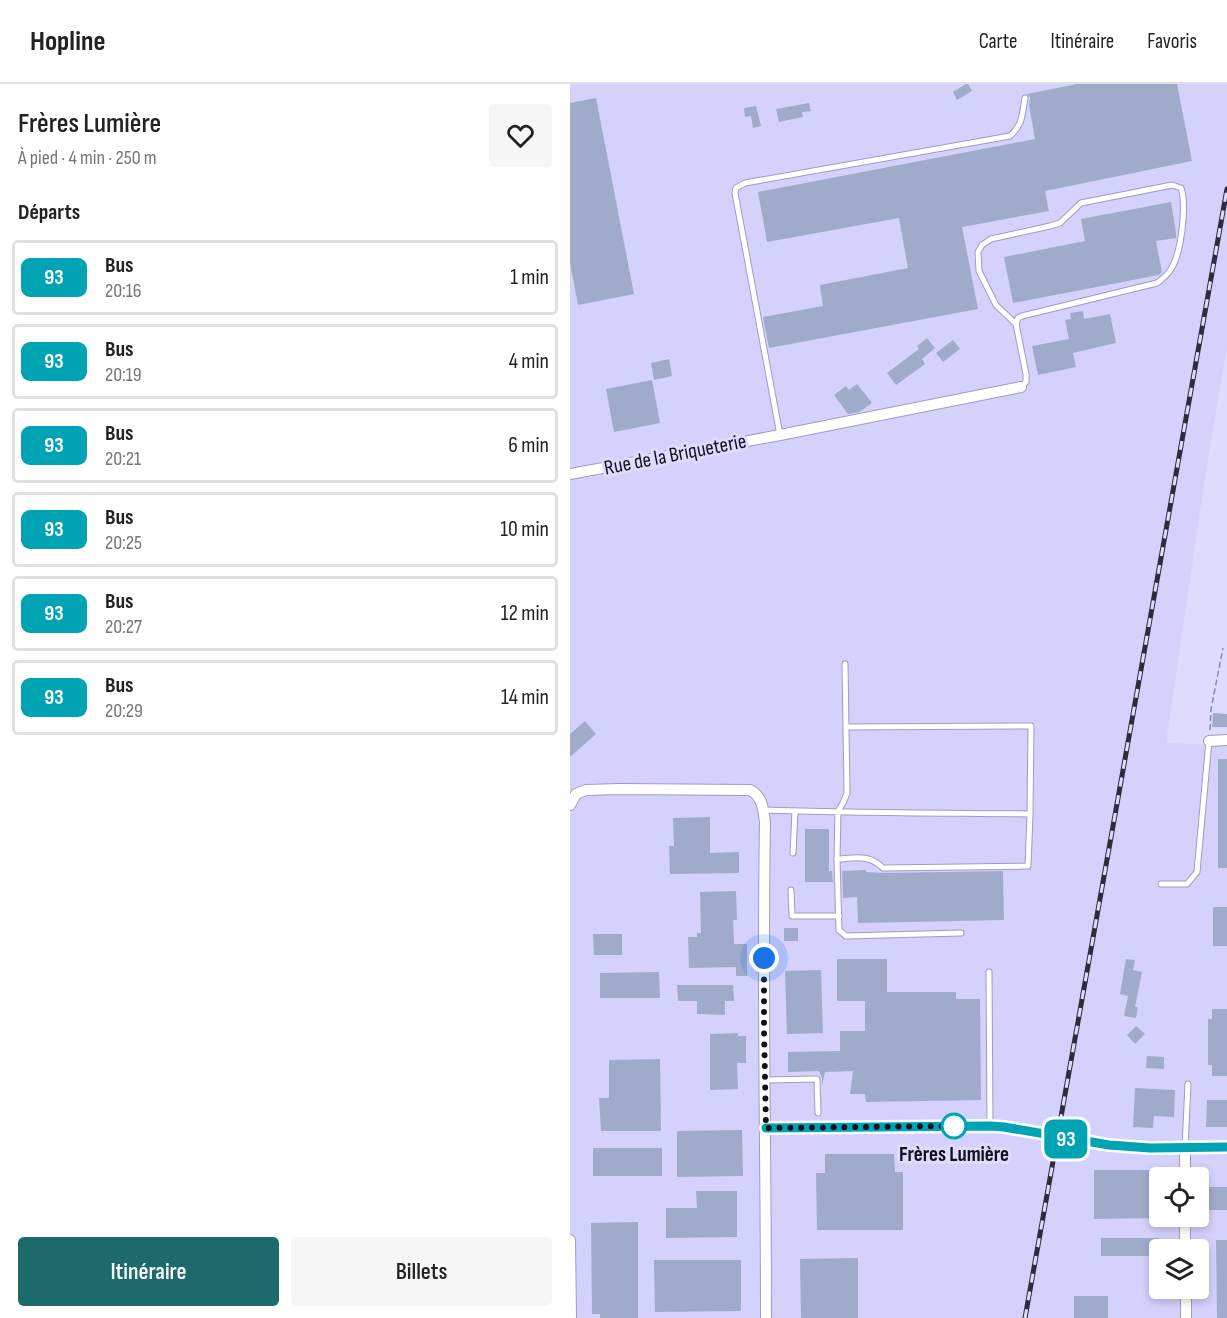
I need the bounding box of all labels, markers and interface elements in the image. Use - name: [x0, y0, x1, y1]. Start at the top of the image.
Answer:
- text: Hopline: [30, 25, 105, 58]
- text: Carte: [979, 29, 1018, 54]
- text: Itinéraire: [1051, 29, 1114, 54]
- text: Favoris: [1147, 29, 1197, 54]
- button: heart: [489, 104, 552, 167]
- text: Frères Lumière: [18, 107, 161, 140]
- text: À pied · 4 min · 250 m: [18, 146, 157, 170]
- text: Départs: [18, 199, 80, 226]
- text: Bus: [105, 252, 134, 279]
- text: 1 min: [510, 264, 549, 291]
- text: 93: [44, 265, 64, 290]
- text: 20:16: [105, 279, 141, 303]
- text: Bus: [105, 336, 134, 363]
- text: 4 min: [509, 348, 549, 375]
- text: 93: [44, 349, 64, 374]
- text: 20:19: [105, 363, 142, 387]
- text: Bus: [105, 420, 134, 447]
- street label: Rue de la Briqueterie: [602, 428, 748, 481]
- text: 6 min: [508, 432, 549, 459]
- text: 93: [44, 433, 64, 458]
- text: 20:21: [105, 447, 141, 471]
- text: Bus: [105, 504, 134, 531]
- text: 10 min: [500, 516, 549, 543]
- text: 93: [44, 517, 64, 542]
- text: 20:25: [105, 531, 142, 555]
- text: Bus: [105, 588, 134, 615]
- text: 12 min: [501, 600, 549, 627]
- text: 93: [44, 601, 64, 626]
- text: 20:27: [105, 615, 142, 639]
- text: Bus: [105, 672, 134, 699]
- text: 14 min: [501, 684, 549, 711]
- text: 93: [44, 685, 64, 710]
- text: 20:29: [105, 699, 143, 723]
- your location: [749, 943, 779, 973]
- marker: Frères Lumière: [941, 1113, 967, 1139]
- line badge: 93: [1039, 1120, 1093, 1158]
- text: 93: [1056, 1127, 1076, 1152]
- place label: Frères Lumière: [899, 1142, 1009, 1167]
- map controls: [1149, 1167, 1209, 1299]
- button: locate: [1149, 1167, 1209, 1227]
- button: Itinéraire: [18, 1237, 279, 1306]
- button: Billets: [291, 1237, 552, 1306]
- button: layers: [1149, 1239, 1209, 1299]

